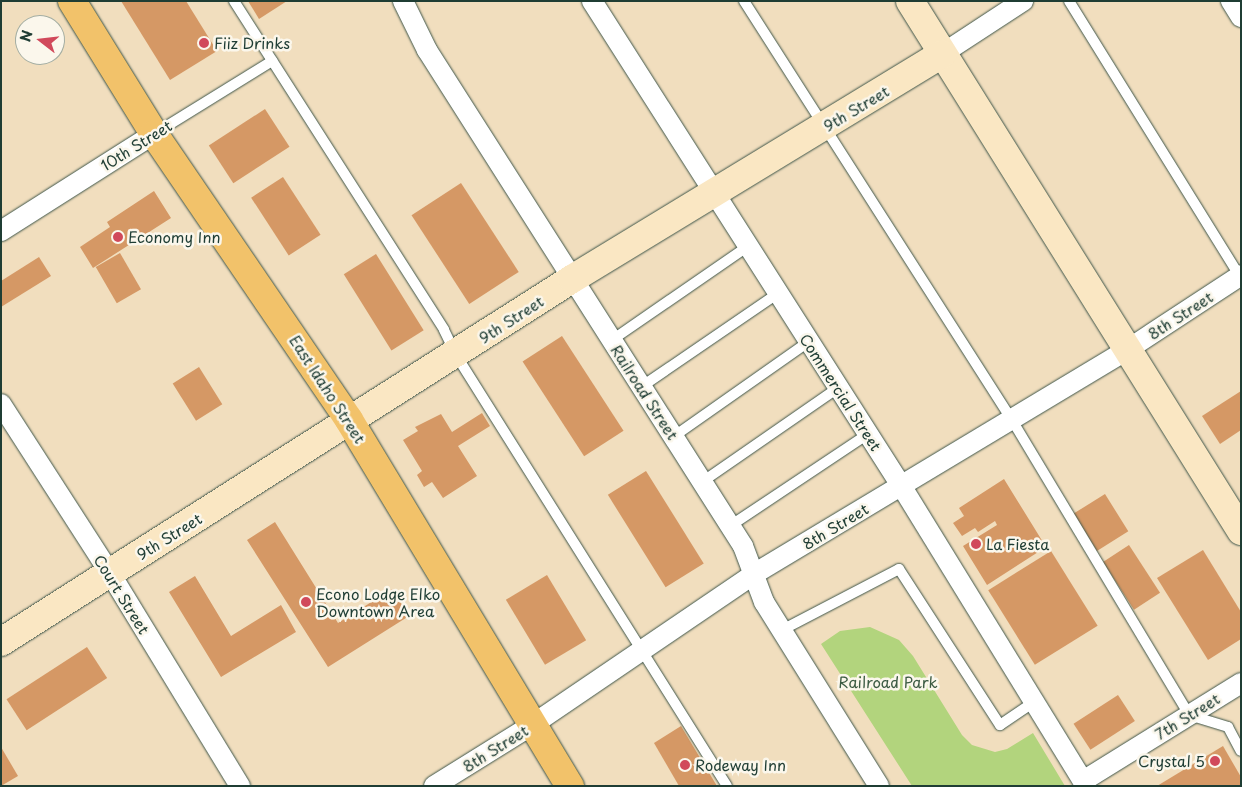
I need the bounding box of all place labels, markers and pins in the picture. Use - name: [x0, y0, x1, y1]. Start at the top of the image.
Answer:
- place label: Fiiz Drinks: [214, 34, 290, 52]
- marker: Fiiz Drinks: [198, 37, 210, 49]
- place label: Economy Inn: [128, 228, 220, 246]
- marker: Economy Inn: [112, 231, 124, 243]
- place label: La Fiesta: [986, 535, 1051, 553]
- marker: La Fiesta: [970, 538, 982, 550]
- place label: Econo Lodge Elko Downtown Area: [316, 584, 440, 619]
- marker: Econo Lodge Elko Downtown Area: [300, 596, 312, 608]
- place label: Crystal 5: [1137, 752, 1205, 770]
- marker: Crystal 5: [1209, 755, 1221, 767]
- place label: Rodeway Inn: [695, 756, 786, 774]
- marker: Rodeway Inn: [679, 759, 691, 771]

